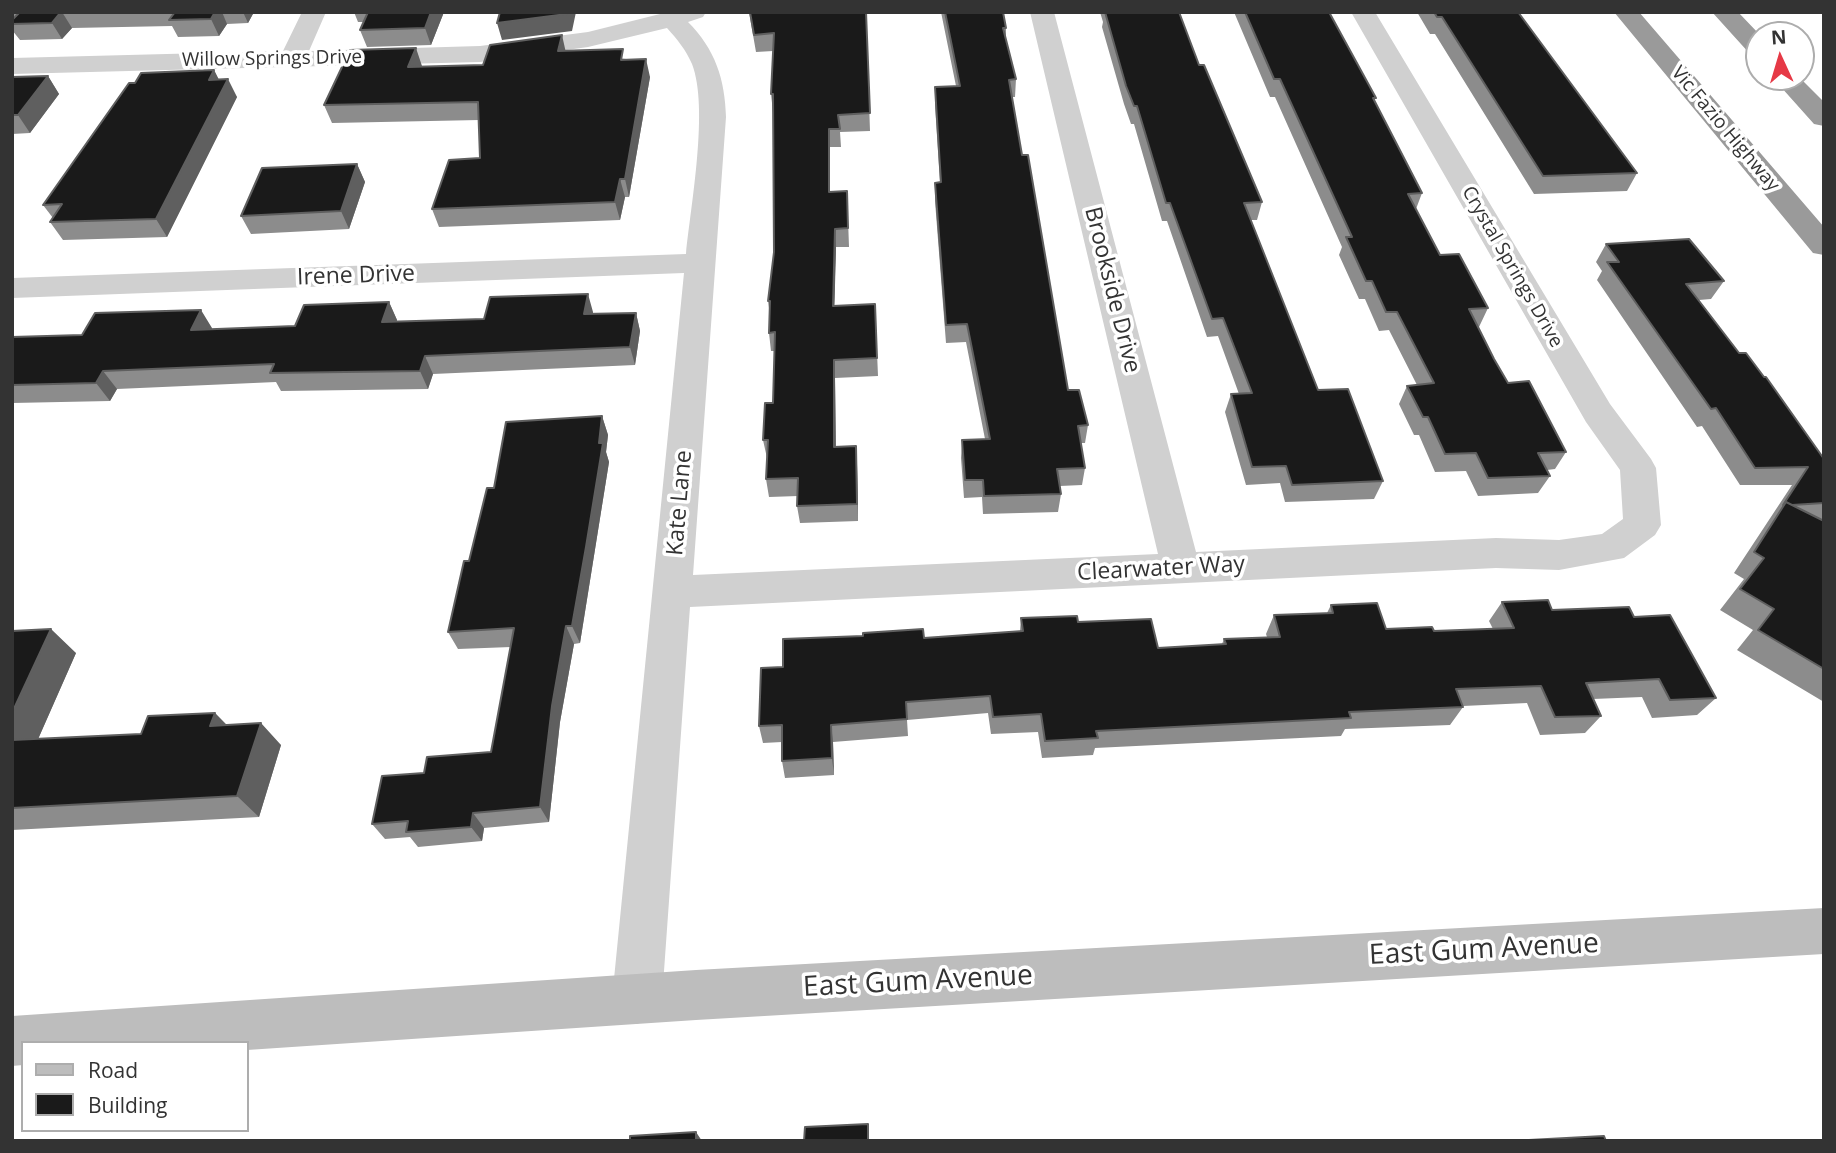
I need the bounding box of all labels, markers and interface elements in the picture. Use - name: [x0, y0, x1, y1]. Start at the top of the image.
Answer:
- north arrow: [1745, 21, 1815, 91]
- text: N: [1770, 24, 1787, 51]
- street label: Willow Springs Drive: [182, 46, 362, 72]
- street label: Vic Fazio Highway: [1666, 62, 1784, 196]
- street label: Crystal Springs Drive: [1457, 182, 1567, 352]
- street label: Brookside Drive: [1078, 204, 1146, 376]
- street label: Irene Drive: [297, 260, 415, 292]
- street label: Kate Lane: [662, 449, 698, 557]
- street label: Clearwater Way: [1076, 551, 1246, 587]
- street label: East Gum Avenue: [1368, 927, 1600, 973]
- street label: East Gum Avenue: [802, 959, 1034, 1005]
- legend: [21, 1041, 248, 1132]
- text: Road: [88, 1056, 138, 1084]
- text: Building: [88, 1091, 167, 1119]

